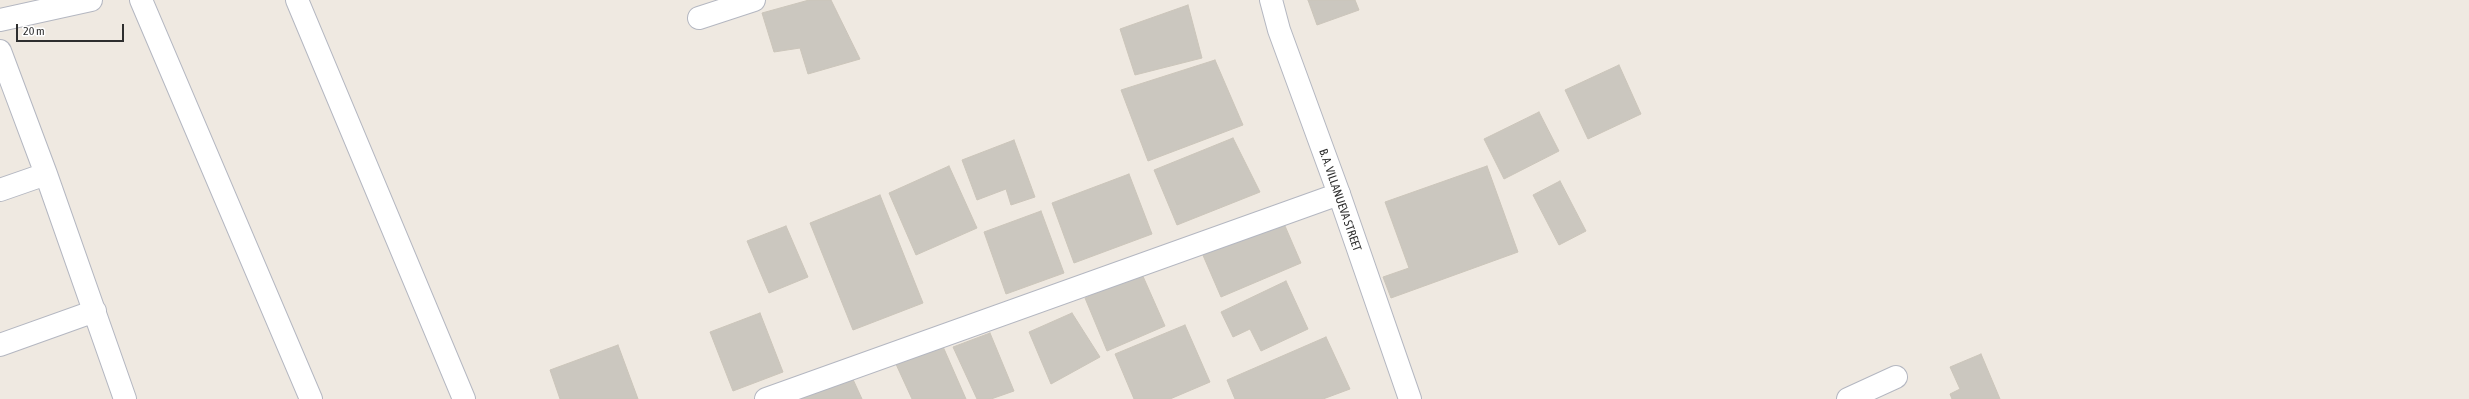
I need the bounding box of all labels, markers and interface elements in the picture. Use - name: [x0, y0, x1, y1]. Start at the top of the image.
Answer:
- scale bar: [18, 16, 126, 42]
- text: 20 m: [23, 24, 45, 38]
- street label: B. A. VILLANUEVA STREET: [1316, 147, 1364, 253]

